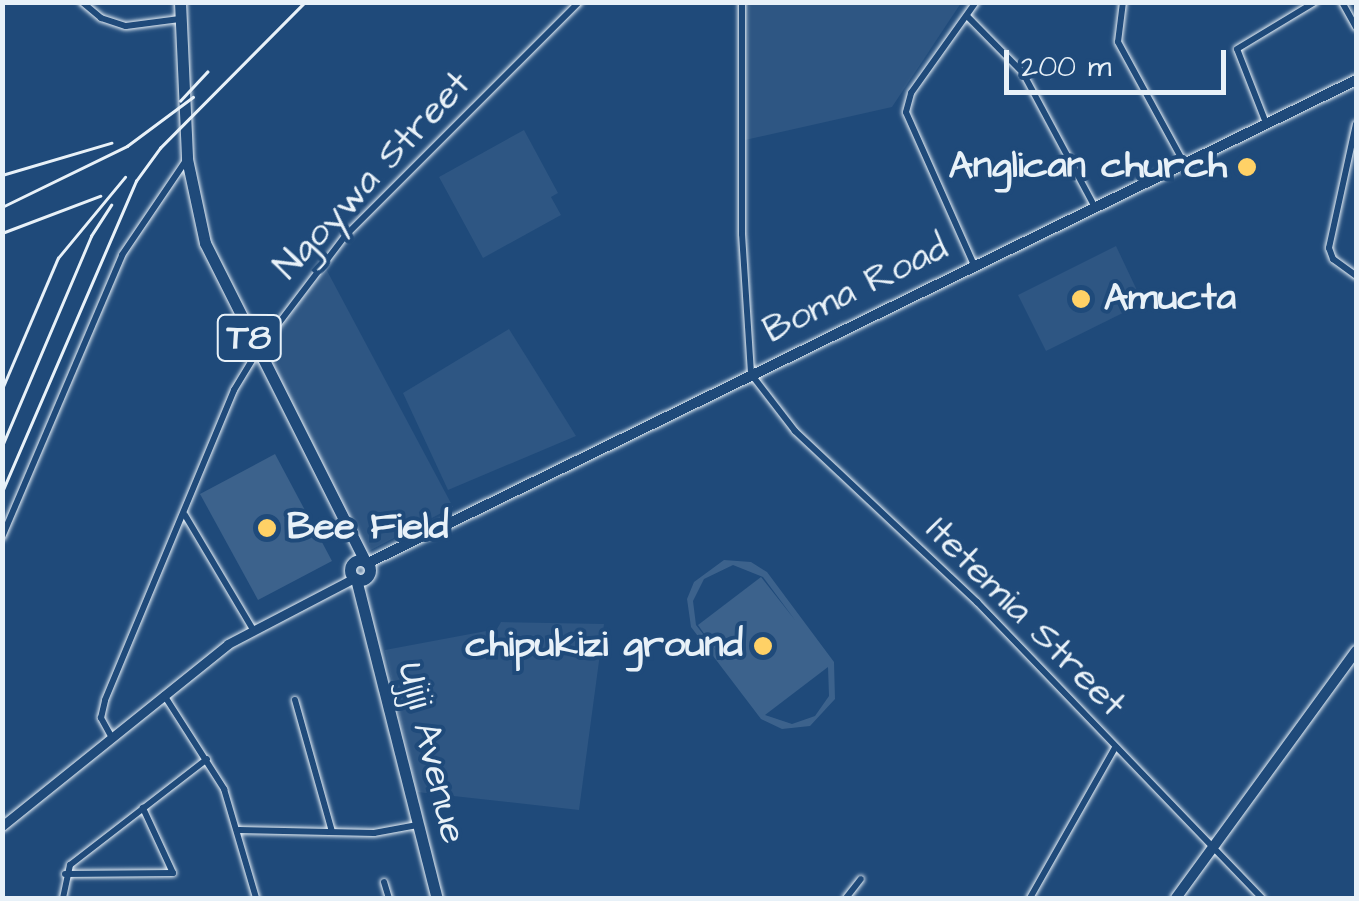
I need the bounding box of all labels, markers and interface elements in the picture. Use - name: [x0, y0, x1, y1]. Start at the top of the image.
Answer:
- scale bar: [1009, 30, 1232, 92]
- text: 200 m: [1021, 46, 1111, 88]
- street label: Ngoywa Street: [265, 62, 481, 290]
- place label: Anglican church: [949, 144, 1227, 190]
- marker: Anglican church: [1236, 156, 1258, 178]
- street label: Boma Road: [756, 226, 956, 354]
- place label: Amucta: [1104, 276, 1236, 322]
- marker: Amucta: [1068, 286, 1094, 312]
- road number: T8: [216, 308, 282, 368]
- place label: Bee Field: [287, 505, 448, 551]
- street label: Itetemia Street: [915, 508, 1135, 728]
- marker: Bee Field: [256, 517, 278, 539]
- place label: chipukizi ground: [465, 623, 743, 669]
- marker: chipukizi ground: [752, 635, 774, 657]
- street label: Ujiji Avenue: [386, 658, 476, 848]

